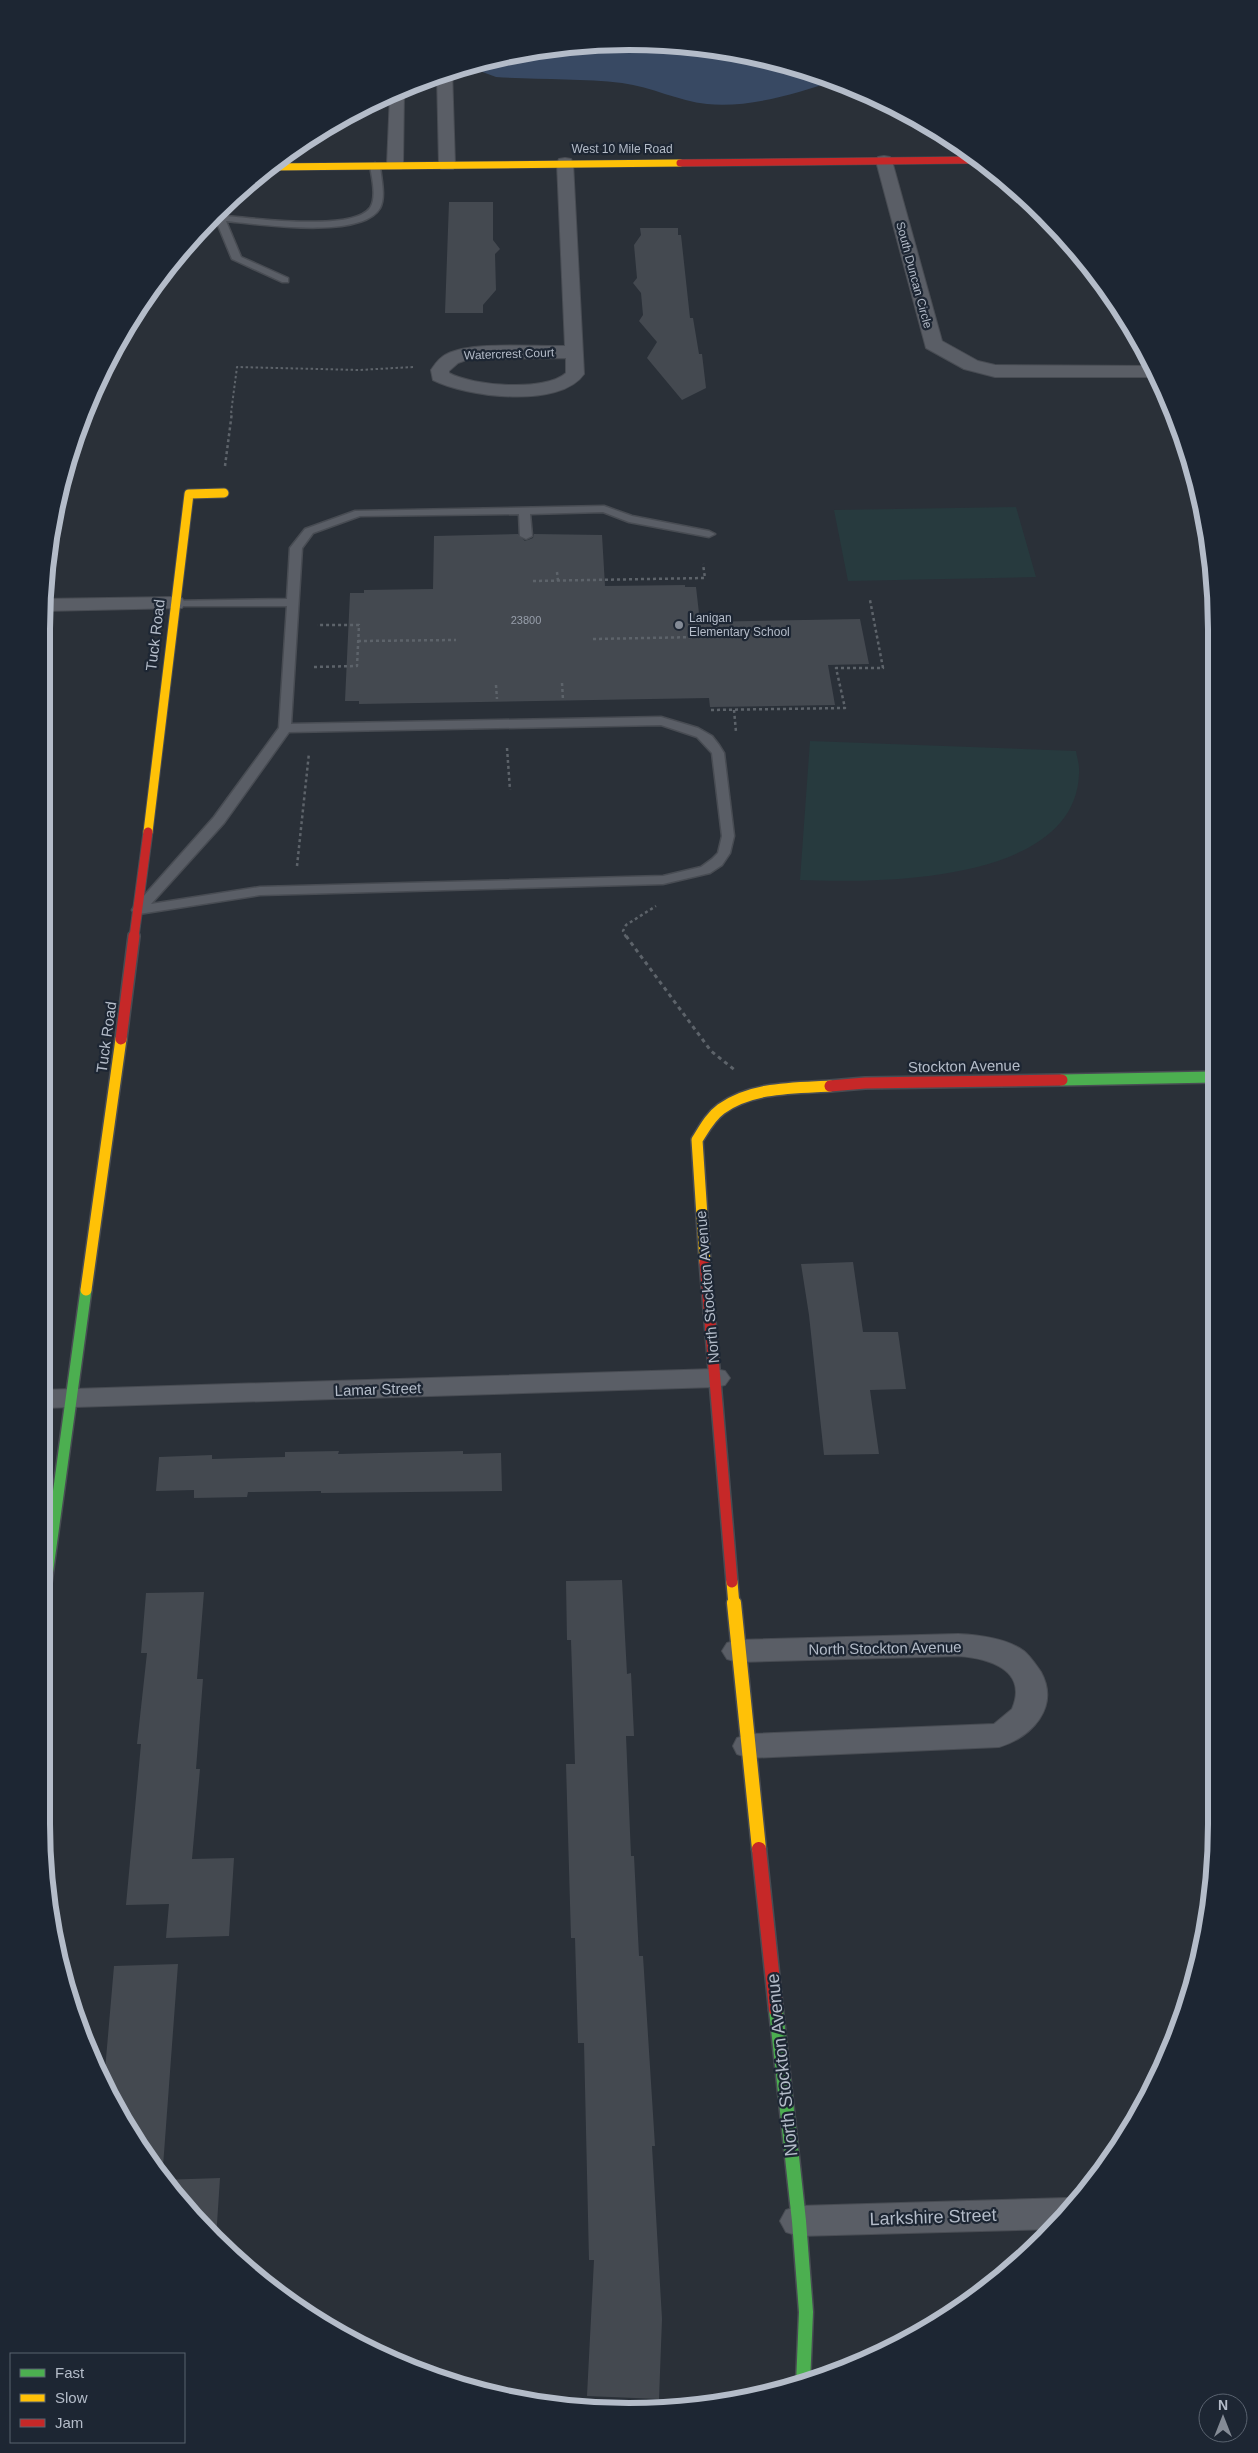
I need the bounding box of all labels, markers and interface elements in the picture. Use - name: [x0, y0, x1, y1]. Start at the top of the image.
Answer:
- street label: West 10 Mile Road: [571, 142, 673, 156]
- street label: South Duncan Circle: [893, 220, 935, 330]
- street label: Watercrest Court: [464, 345, 555, 363]
- street label: Tuck Road: [142, 598, 168, 672]
- place label: Lanigan Elementary School: [689, 611, 790, 639]
- house number: 23800: [511, 614, 541, 626]
- marker: Lanigan Elementary School: [673, 619, 685, 631]
- street label: Tuck Road: [93, 1000, 119, 1074]
- street label: Stockton Avenue: [908, 1057, 1020, 1075]
- street label: North Stockton Avenue: [692, 1210, 722, 1364]
- street label: Lamar Street: [334, 1379, 422, 1399]
- street label: North Stockton Avenue: [808, 1638, 962, 1658]
- street label: North Stockton Avenue: [762, 1973, 802, 2157]
- street label: Larkshire Street: [869, 2205, 997, 2229]
- legend: [10, 2353, 185, 2443]
- text: Fast: [55, 2364, 85, 2381]
- text: Slow: [55, 2389, 88, 2406]
- north arrow: [1198, 2393, 1248, 2443]
- text: N: [1218, 2397, 1228, 2413]
- text: Jam: [55, 2414, 83, 2431]

